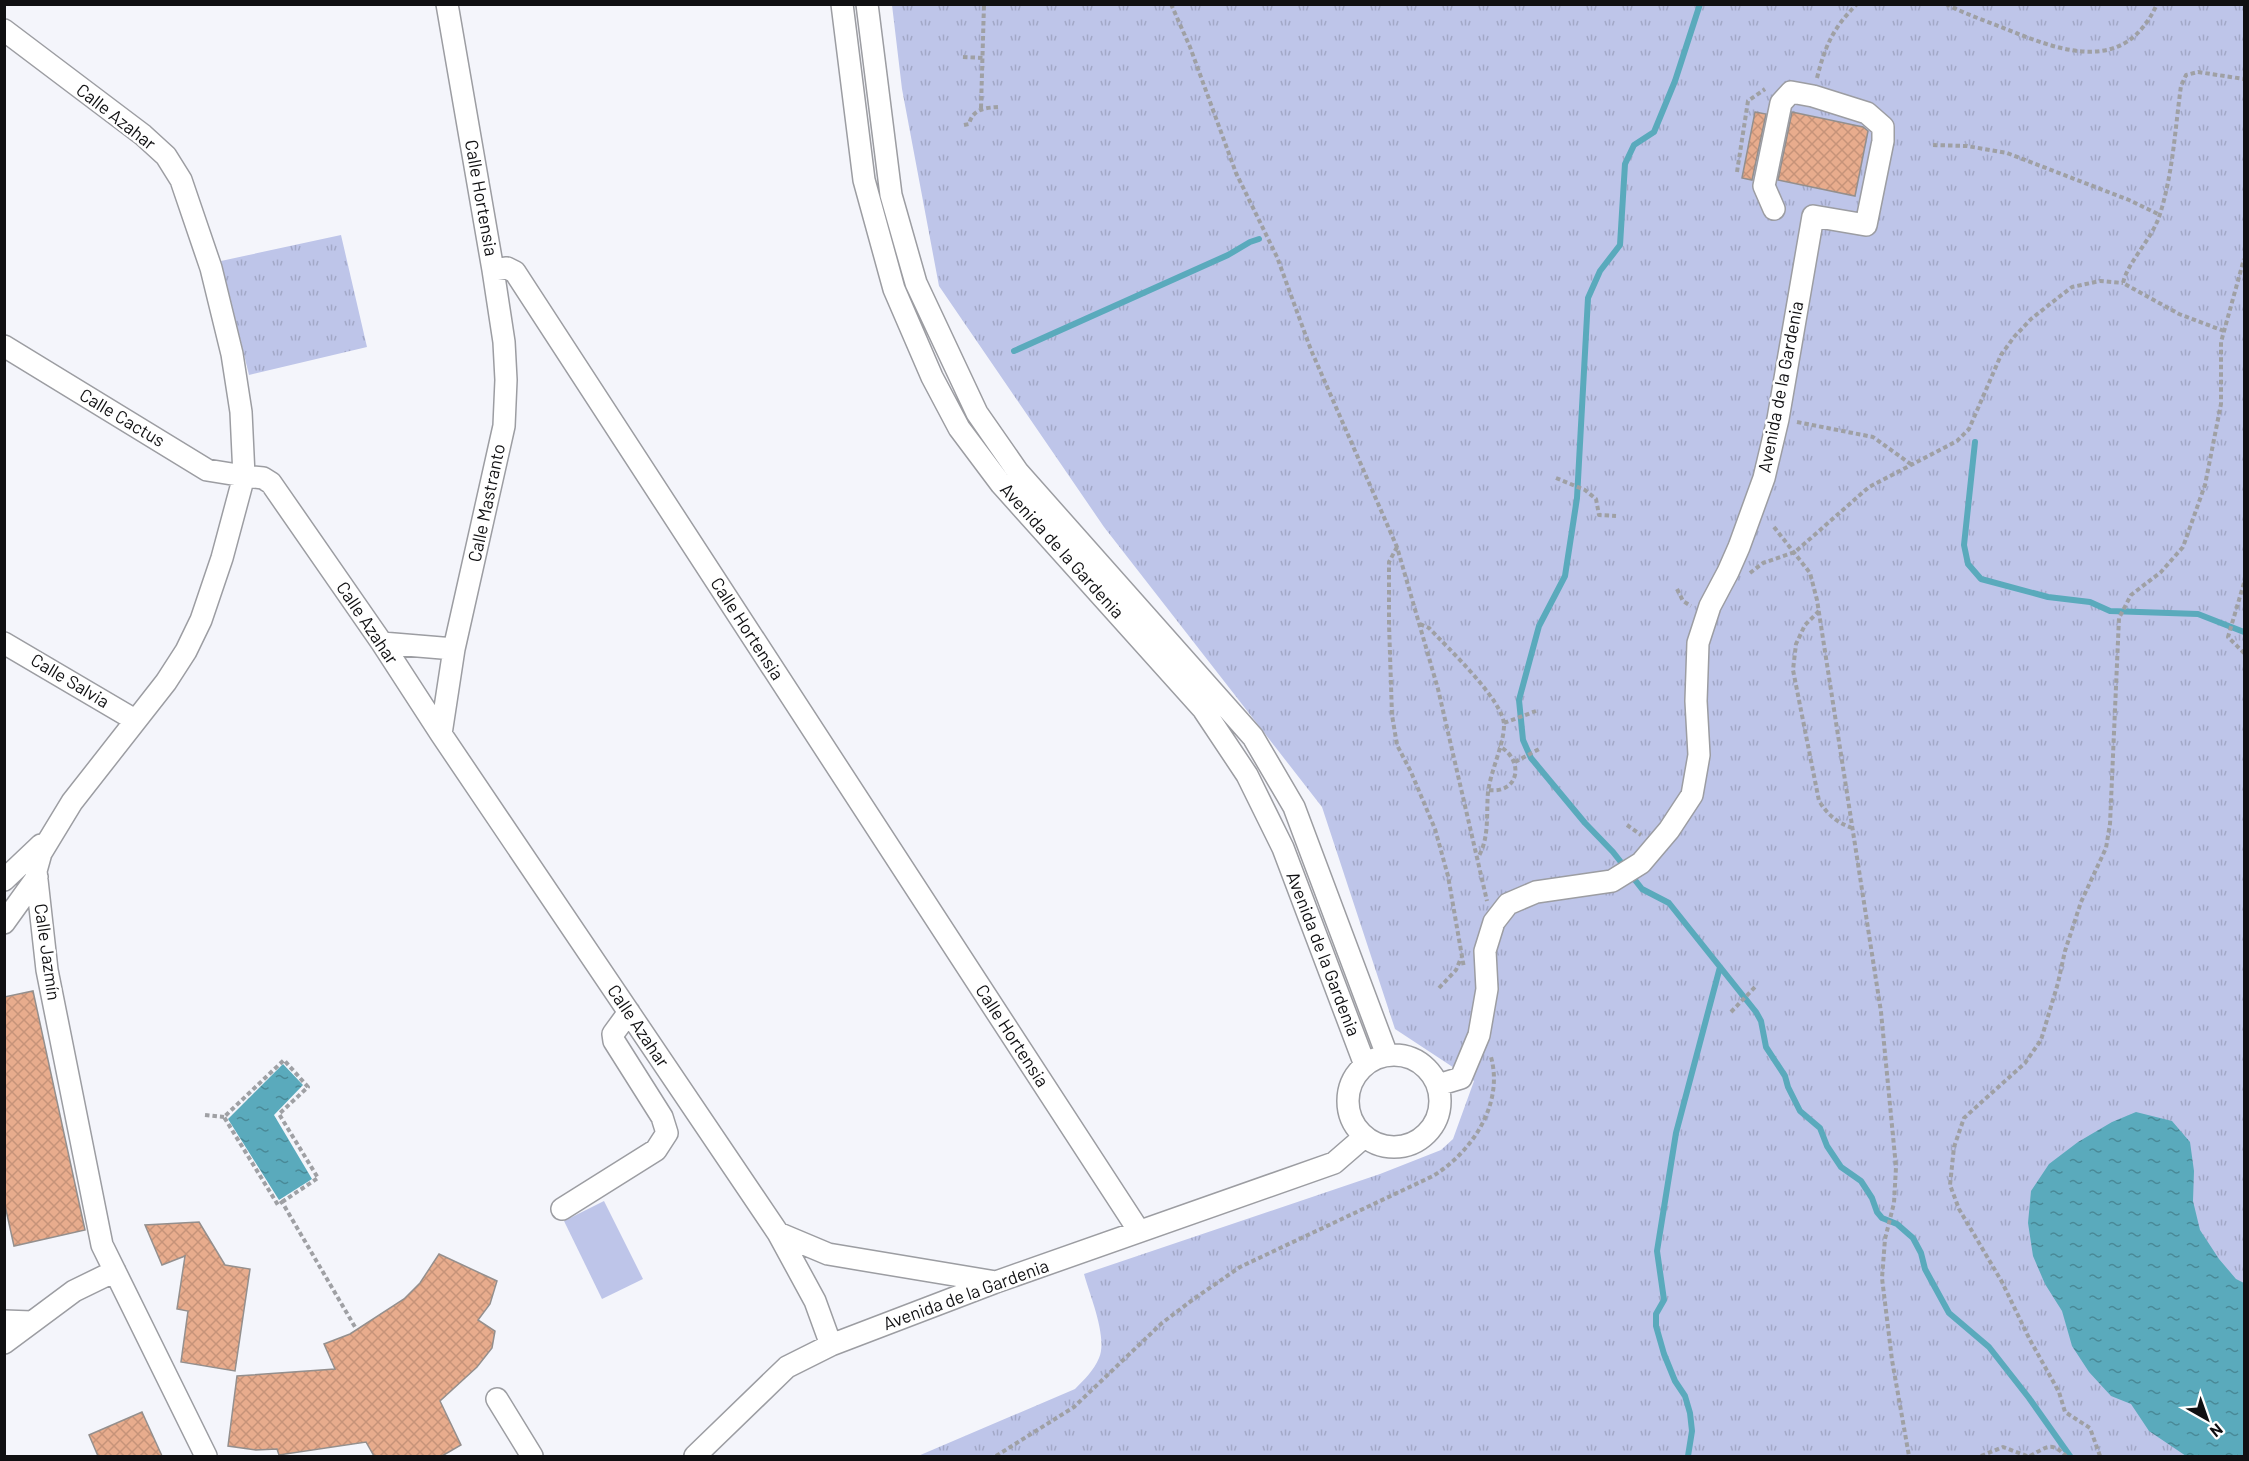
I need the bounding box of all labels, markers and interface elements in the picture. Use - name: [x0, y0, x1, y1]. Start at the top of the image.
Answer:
- street label: Calle Azahar: [72, 78, 161, 154]
- street label: Calle Hortensia: [461, 138, 503, 258]
- street label: Avenida de la Gardenia: [1753, 299, 1807, 475]
- street label: Calle Cactus: [76, 383, 169, 451]
- street label: Calle Mastranto: [463, 442, 509, 564]
- street label: Avenida de la Gardenia: [996, 478, 1129, 623]
- street label: Calle Hortensia: [707, 573, 789, 684]
- street label: Calle Azahar: [332, 577, 404, 668]
- street label: Calle Salvia: [27, 648, 114, 712]
- street label: Avenida de la Gardenia: [1282, 868, 1365, 1039]
- street label: Calle Jazmín: [30, 902, 66, 1002]
- street label: Calle Azahar: [603, 980, 675, 1071]
- street label: Calle Hortensia: [972, 980, 1054, 1091]
- street label: Avenida de la Gardenia: [880, 1254, 1051, 1334]
- north arrow: [2177, 1389, 2237, 1449]
- text: N: [2207, 1420, 2227, 1442]

